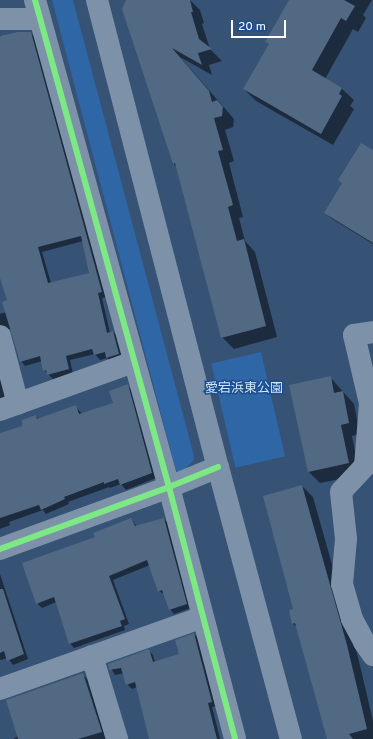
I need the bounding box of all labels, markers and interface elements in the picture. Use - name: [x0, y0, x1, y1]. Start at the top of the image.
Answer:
- scale bar: [233, 12, 288, 38]
- text: 20 m: [238, 19, 266, 35]
- park label: 愛宕浜東公園: [205, 381, 283, 397]

